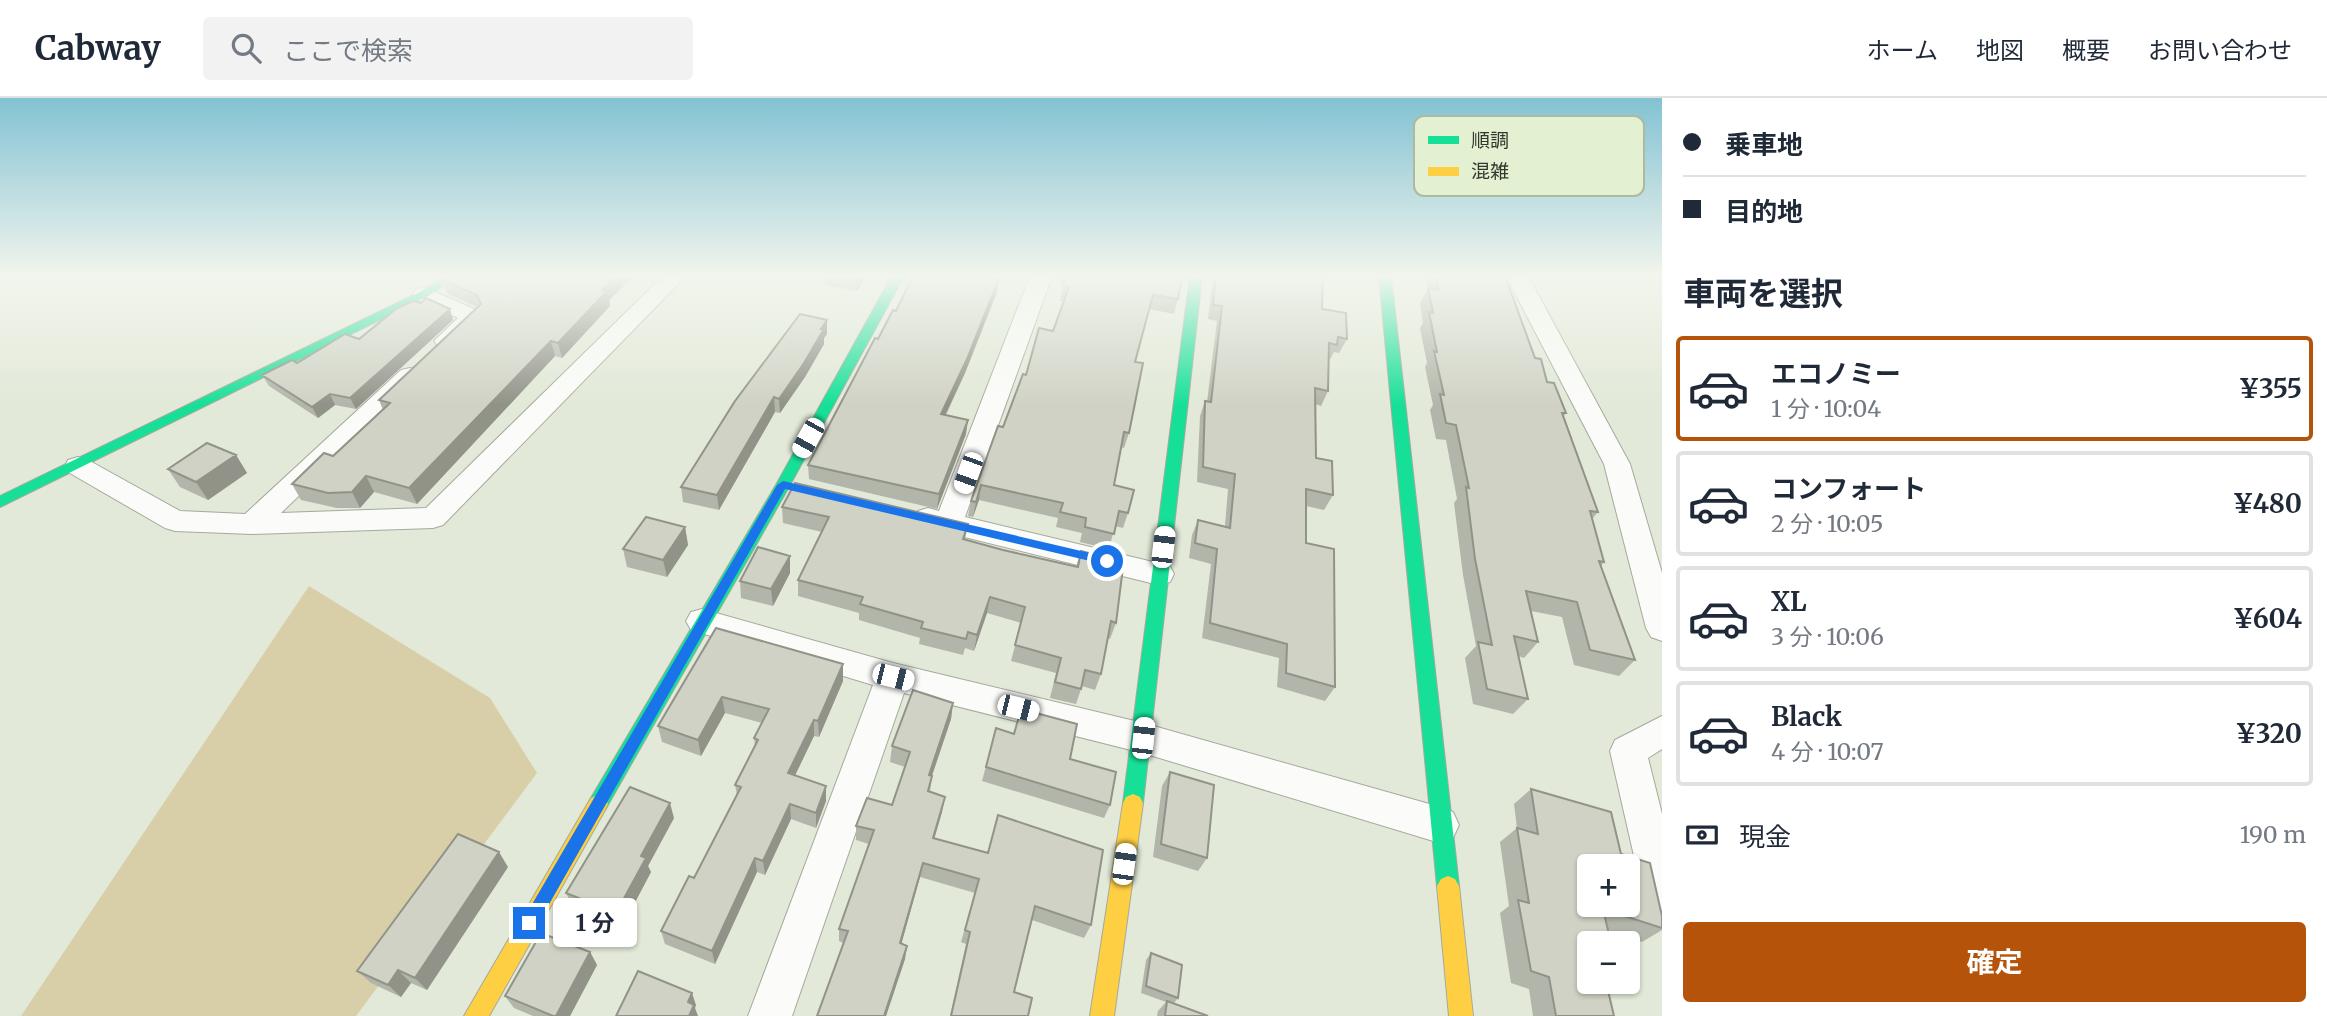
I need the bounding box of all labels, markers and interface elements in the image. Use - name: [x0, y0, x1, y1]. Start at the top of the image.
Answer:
- search box: [203, 17, 693, 80]
- text: Cabway: [35, 28, 161, 69]
- icon: search: [227, 29, 265, 67]
- text: ここで検索: [283, 34, 413, 67]
- text: ホーム: [1867, 35, 1938, 66]
- text: 地図: [1976, 35, 2024, 66]
- text: 概要: [2062, 35, 2110, 66]
- text: お問い合わせ: [2148, 35, 2292, 66]
- legend: [1414, 116, 1644, 196]
- text: 順調: [1471, 128, 1509, 152]
- text: 乗車地: [1725, 128, 1803, 161]
- text: 混雑: [1471, 159, 1509, 183]
- text: 目的地: [1725, 195, 1803, 228]
- text: 車両を選択: [1683, 274, 1843, 314]
- icon: car: [1687, 357, 1750, 420]
- text: エコノミー: [1771, 357, 1901, 390]
- text: ¥355: [2239, 372, 2302, 405]
- text: 1 分 · 10:04: [1771, 394, 1881, 423]
- car: [789, 415, 828, 461]
- car: [951, 450, 986, 496]
- icon: car: [1687, 472, 1750, 535]
- text: コンフォート: [1771, 472, 1926, 505]
- text: ¥480: [2233, 487, 2302, 520]
- text: 2 分 · 10:05: [1771, 509, 1883, 538]
- car: [1151, 525, 1176, 569]
- route start: [1091, 545, 1123, 577]
- text: XL: [1771, 585, 1807, 618]
- icon: car: [1687, 587, 1750, 650]
- text: ¥604: [2233, 602, 2302, 635]
- text: 3 分 · 10:06: [1771, 622, 1884, 651]
- car: [871, 662, 916, 692]
- car: [996, 693, 1041, 723]
- text: Black: [1771, 700, 1842, 733]
- icon: car: [1687, 702, 1750, 765]
- car: [1131, 716, 1156, 760]
- text: ¥320: [2236, 717, 2302, 750]
- text: 4 分 · 10:07: [1771, 737, 1884, 766]
- icon: cash: [1683, 816, 1721, 854]
- text: 現金: [1739, 820, 1791, 853]
- text: 190 m: [2240, 820, 2306, 849]
- car: [1111, 842, 1138, 886]
- map controls: [1577, 854, 1640, 994]
- button: +: [1577, 854, 1640, 917]
- callout: 1 分: [554, 898, 638, 948]
- route end: [513, 907, 545, 939]
- text: 1 分: [575, 908, 615, 937]
- button: 確定: [1683, 922, 2306, 1002]
- button: −: [1577, 931, 1640, 994]

